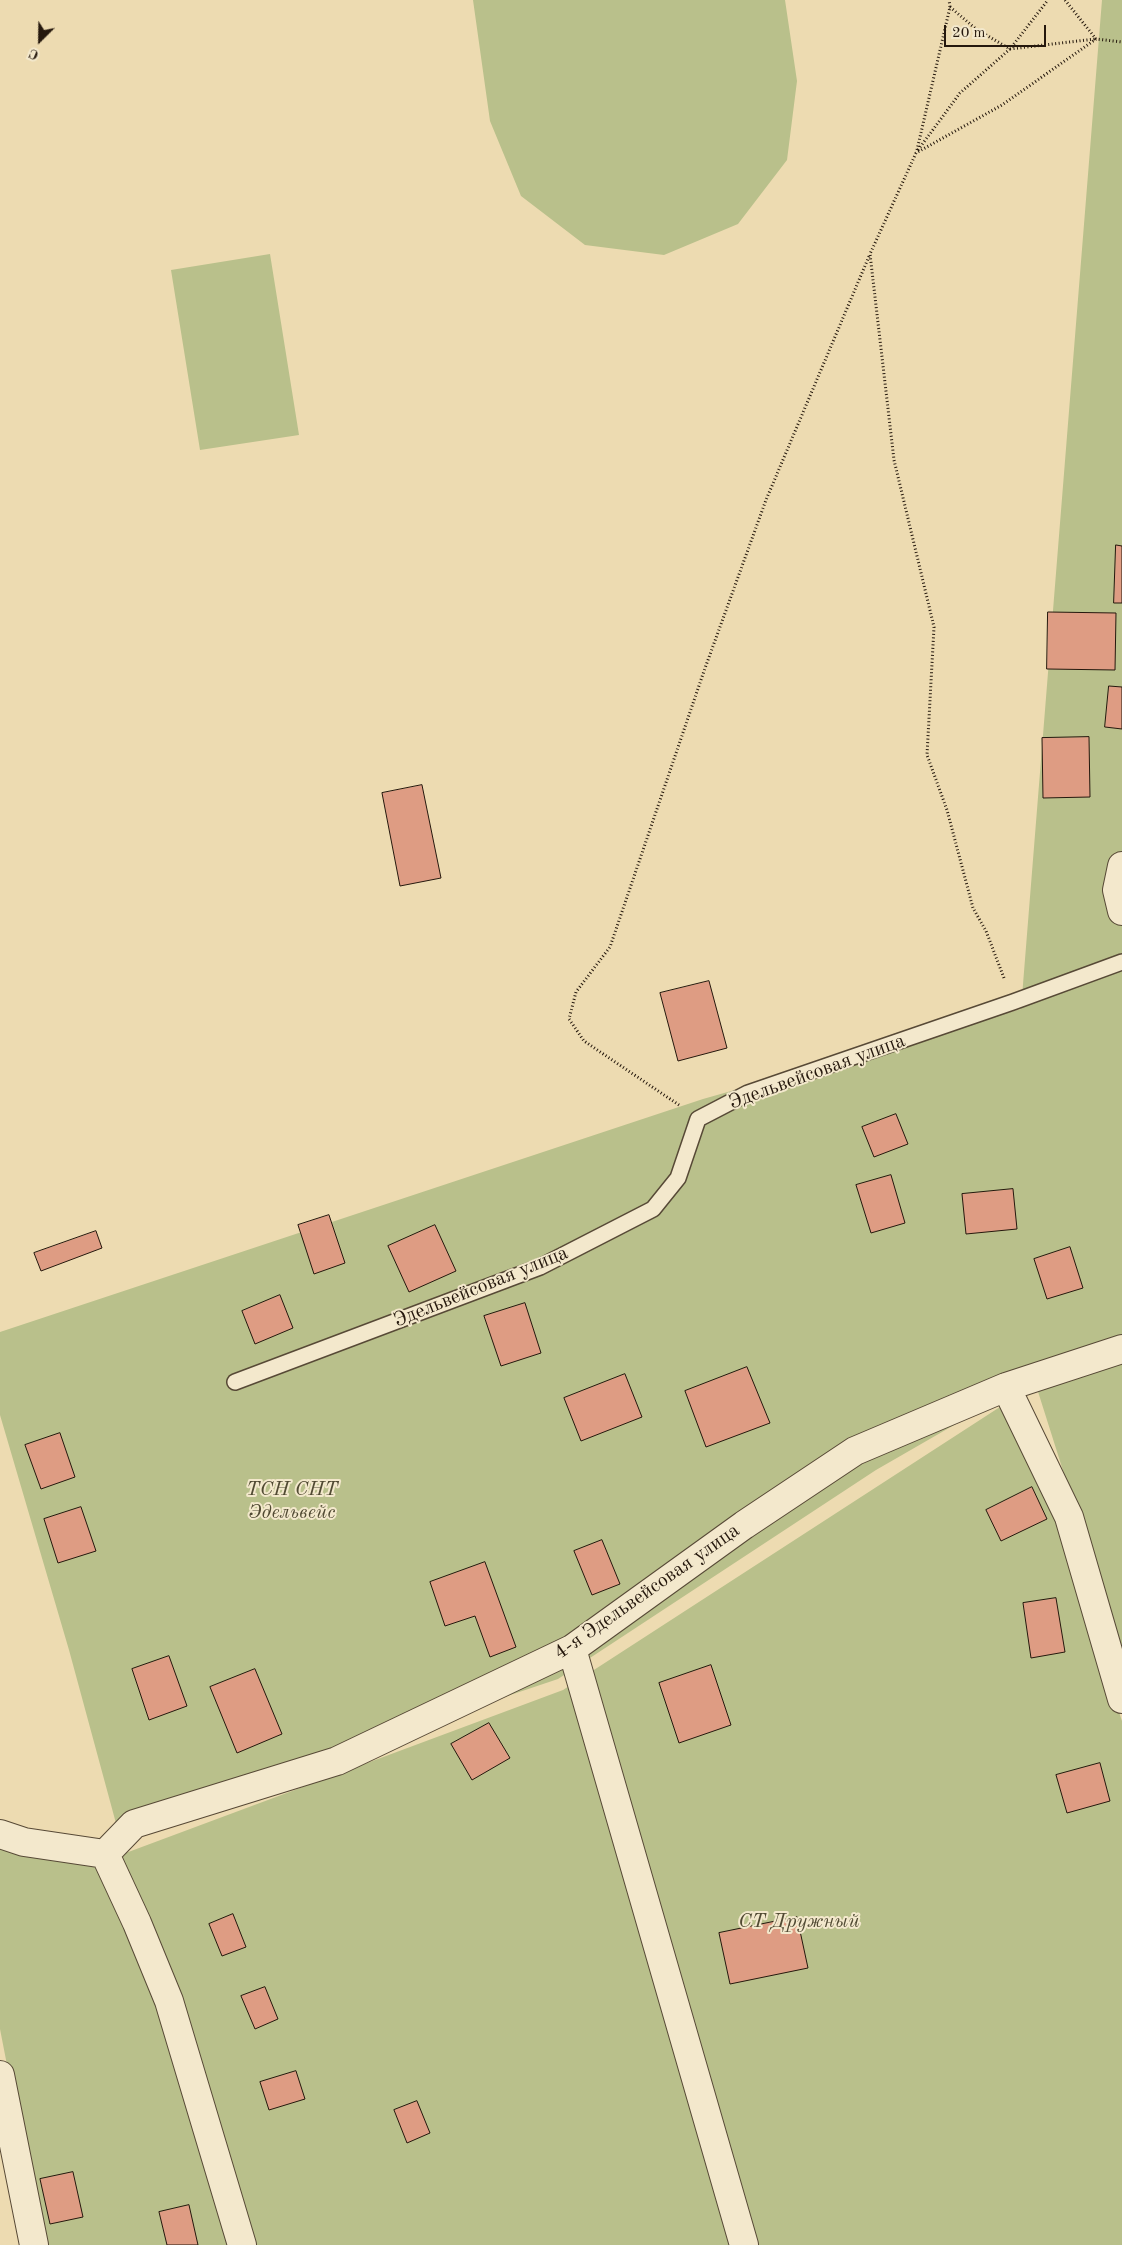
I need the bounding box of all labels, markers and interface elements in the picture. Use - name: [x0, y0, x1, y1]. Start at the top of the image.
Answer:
- north arrow: [15, 15, 65, 65]
- scale bar: [947, 15, 1050, 47]
- text: 20 m: [952, 26, 986, 41]
- text: С: [27, 46, 41, 62]
- street label: Эдельвейсовая улица: [725, 1029, 909, 1115]
- street label: Эдельвейсовая улица: [390, 1241, 572, 1333]
- park label: ТСН СНТ Эдельвейс: [246, 1478, 338, 1525]
- street label: 4-я Эдельвейсовая улица: [550, 1519, 744, 1665]
- park label: СТ Дружный: [738, 1910, 860, 1934]

